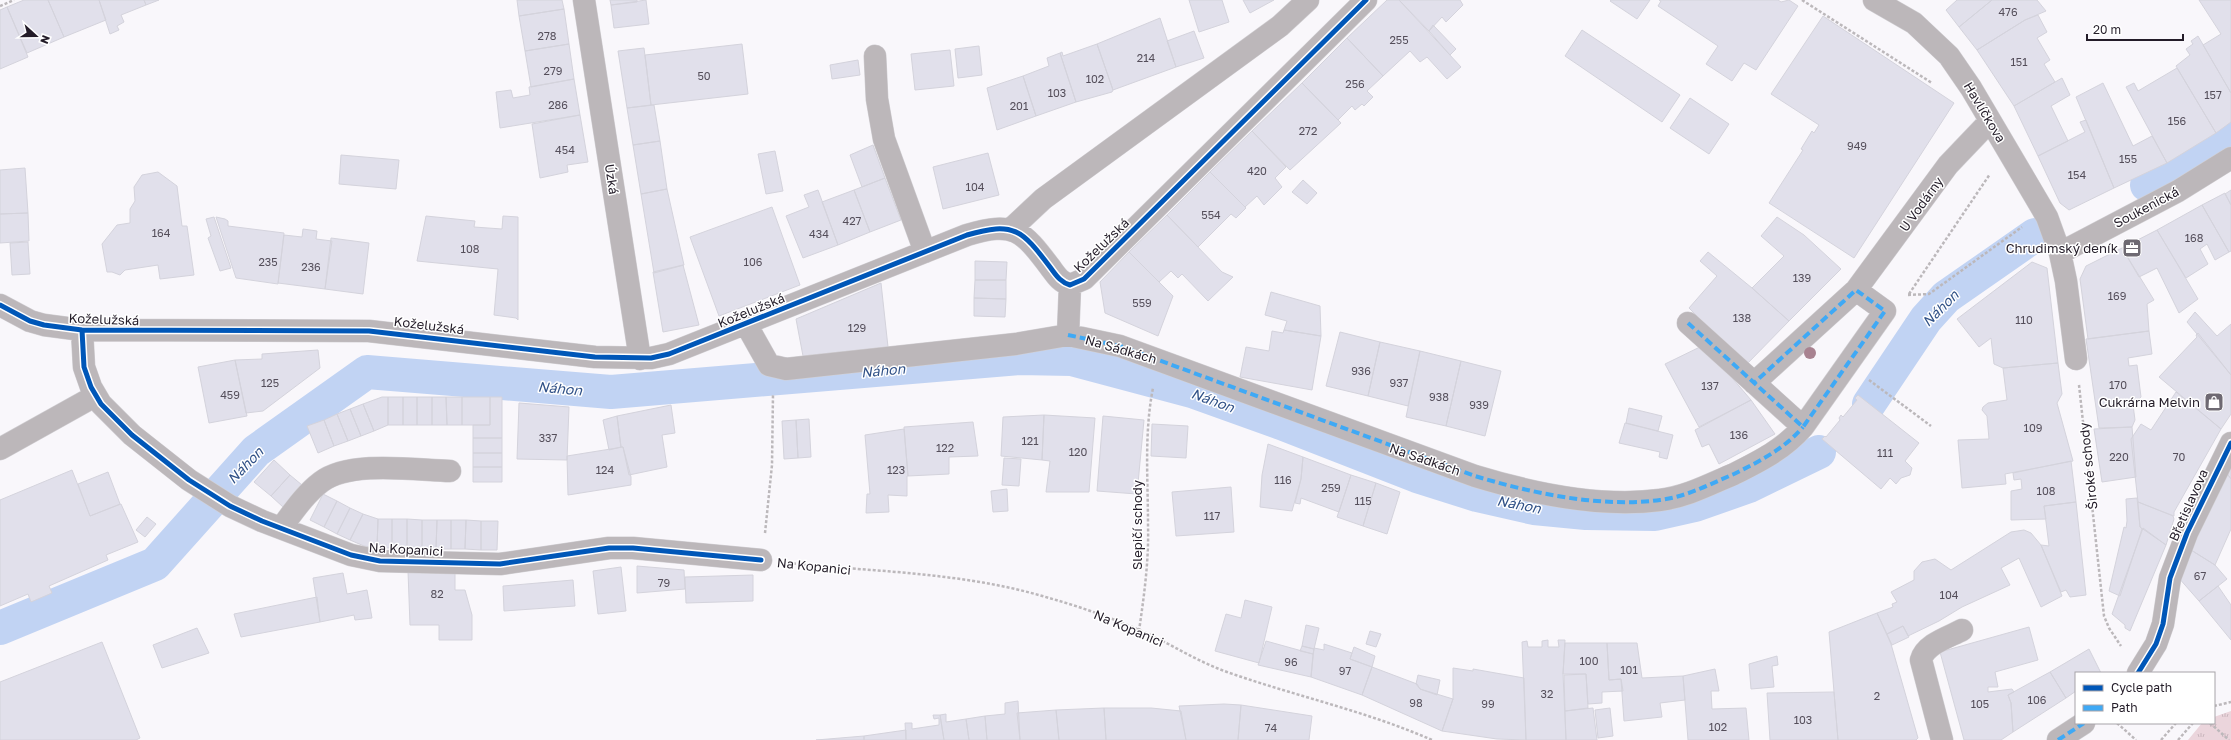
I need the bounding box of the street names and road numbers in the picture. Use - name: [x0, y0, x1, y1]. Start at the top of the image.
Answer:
- street label: Havlíčkova: [1961, 79, 2009, 145]
- street label: Úzká: [602, 163, 622, 195]
- street label: U Vodárny: [1896, 173, 1947, 235]
- street label: Soukenická: [2111, 183, 2181, 231]
- street label: Koželužská: [1070, 215, 1132, 275]
- street label: Koželužská: [715, 289, 787, 331]
- street label: Koželužská: [68, 310, 140, 328]
- street label: Koželužská: [393, 313, 465, 337]
- street label: Na Sádkách: [1083, 331, 1159, 367]
- street label: Široké schody: [2075, 421, 2101, 510]
- street label: Na Sádkách: [1388, 439, 1462, 479]
- street label: Břetislavova: [2165, 467, 2211, 543]
- street label: Slepičí schody: [1129, 479, 1145, 570]
- street label: Na Kopanici: [368, 539, 444, 559]
- street label: Na Kopanici: [776, 554, 852, 578]
- street label: Na Kopanici: [1092, 606, 1166, 650]

